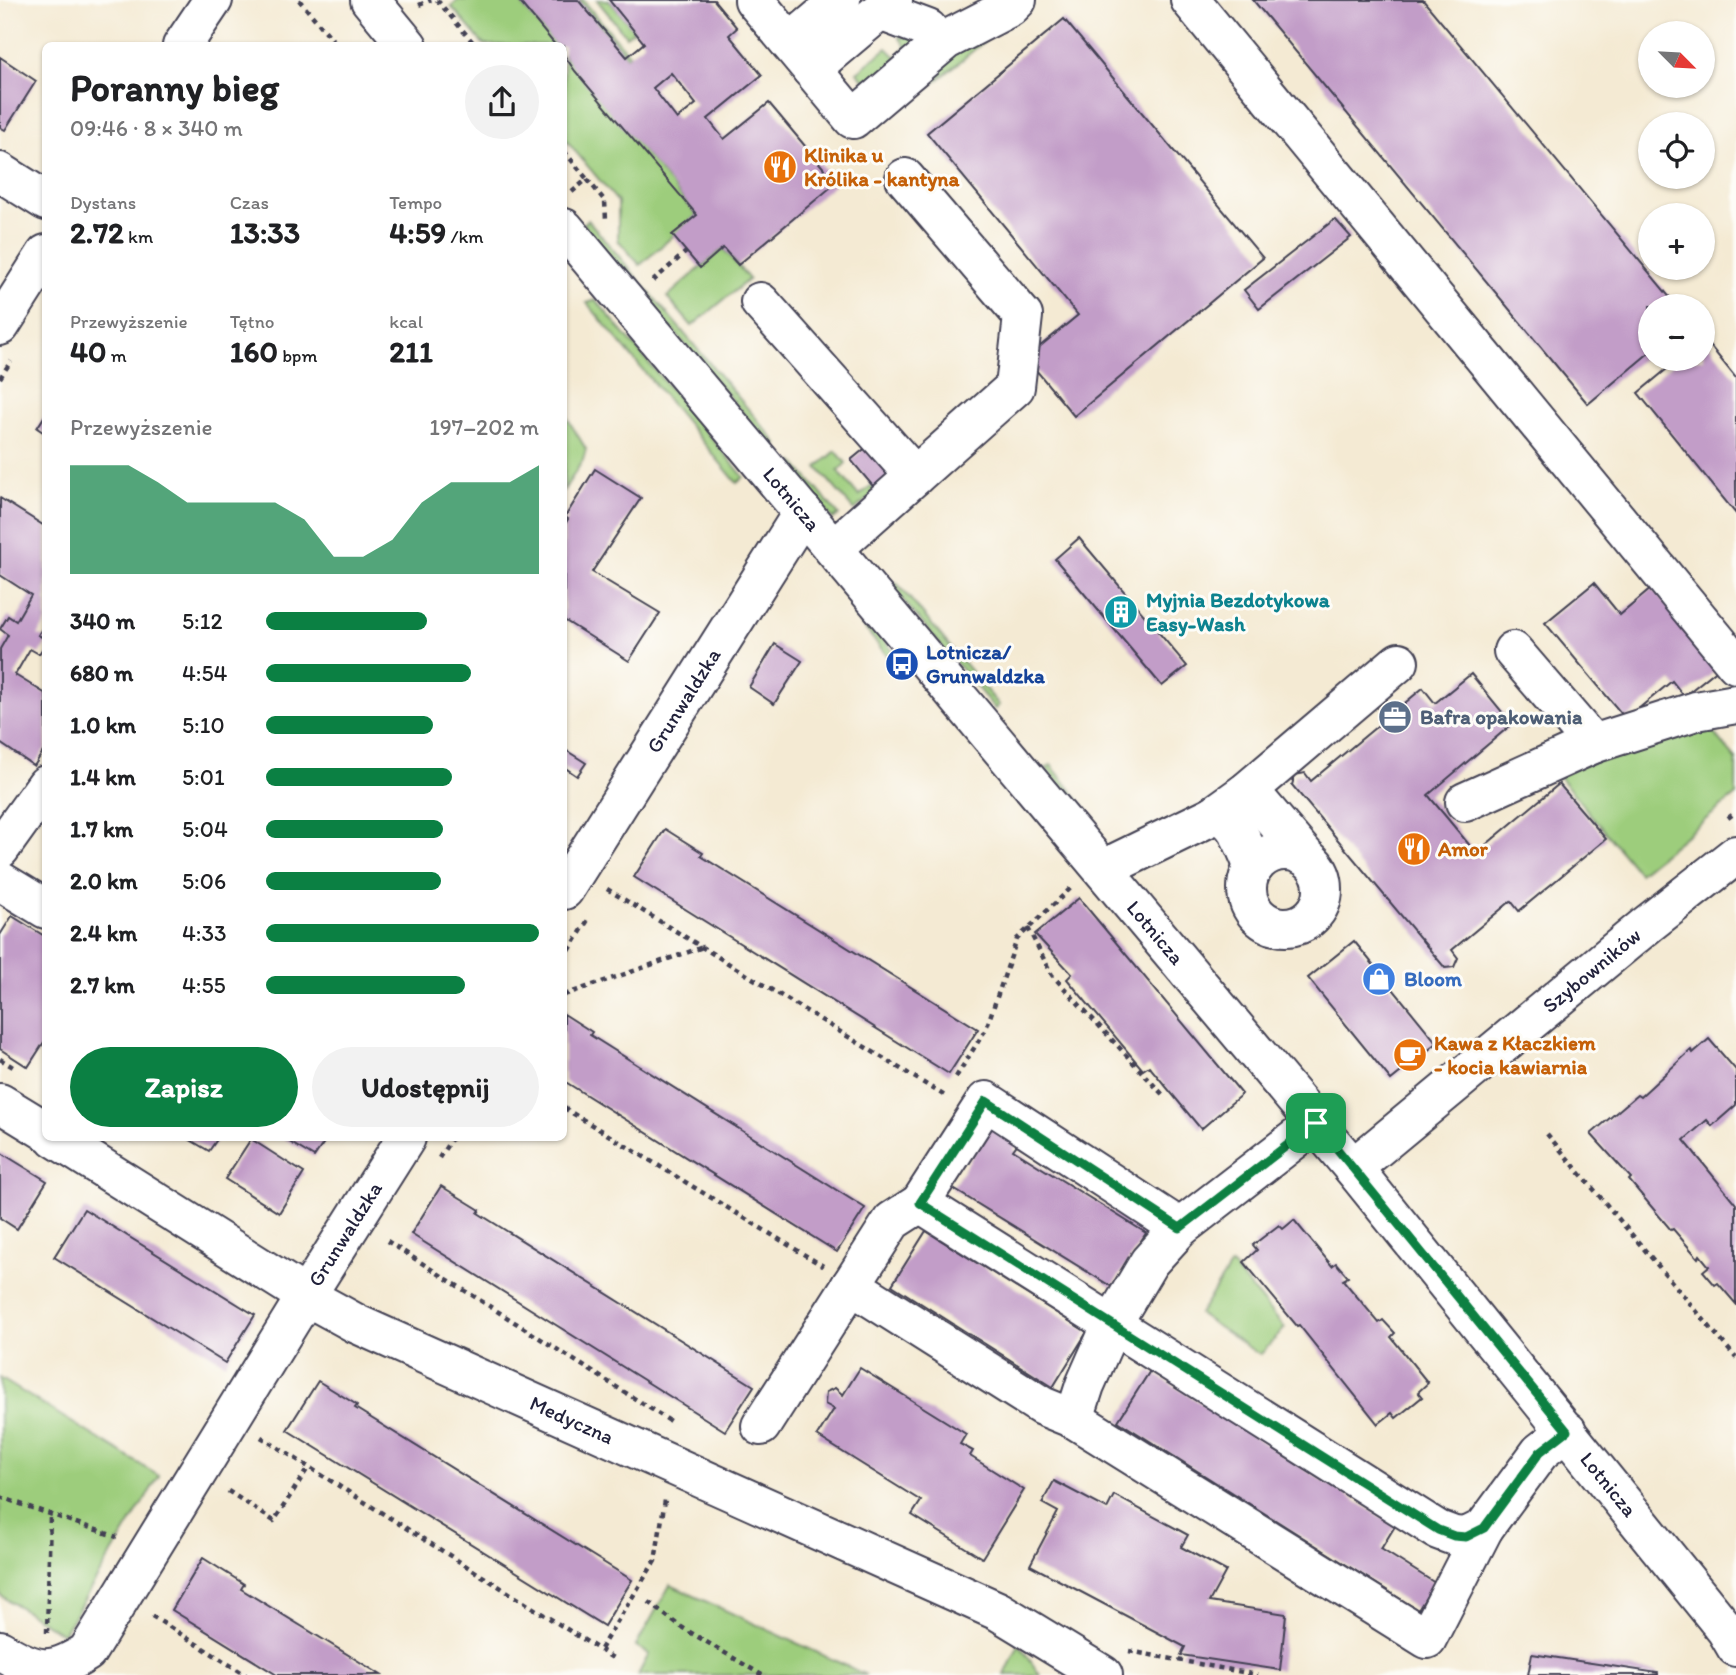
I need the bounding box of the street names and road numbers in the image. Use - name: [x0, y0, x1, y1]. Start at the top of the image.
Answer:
- street label: Lotnicza: [758, 462, 826, 536]
- street label: Grunwaldzka: [641, 643, 726, 757]
- street label: Lotnicza: [1122, 895, 1190, 970]
- street label: Szybowników: [1537, 922, 1646, 1018]
- street label: Grunwaldzka: [302, 1177, 387, 1291]
- street label: Medyczna: [526, 1390, 618, 1449]
- street label: Lotnicza: [1575, 1447, 1643, 1522]

